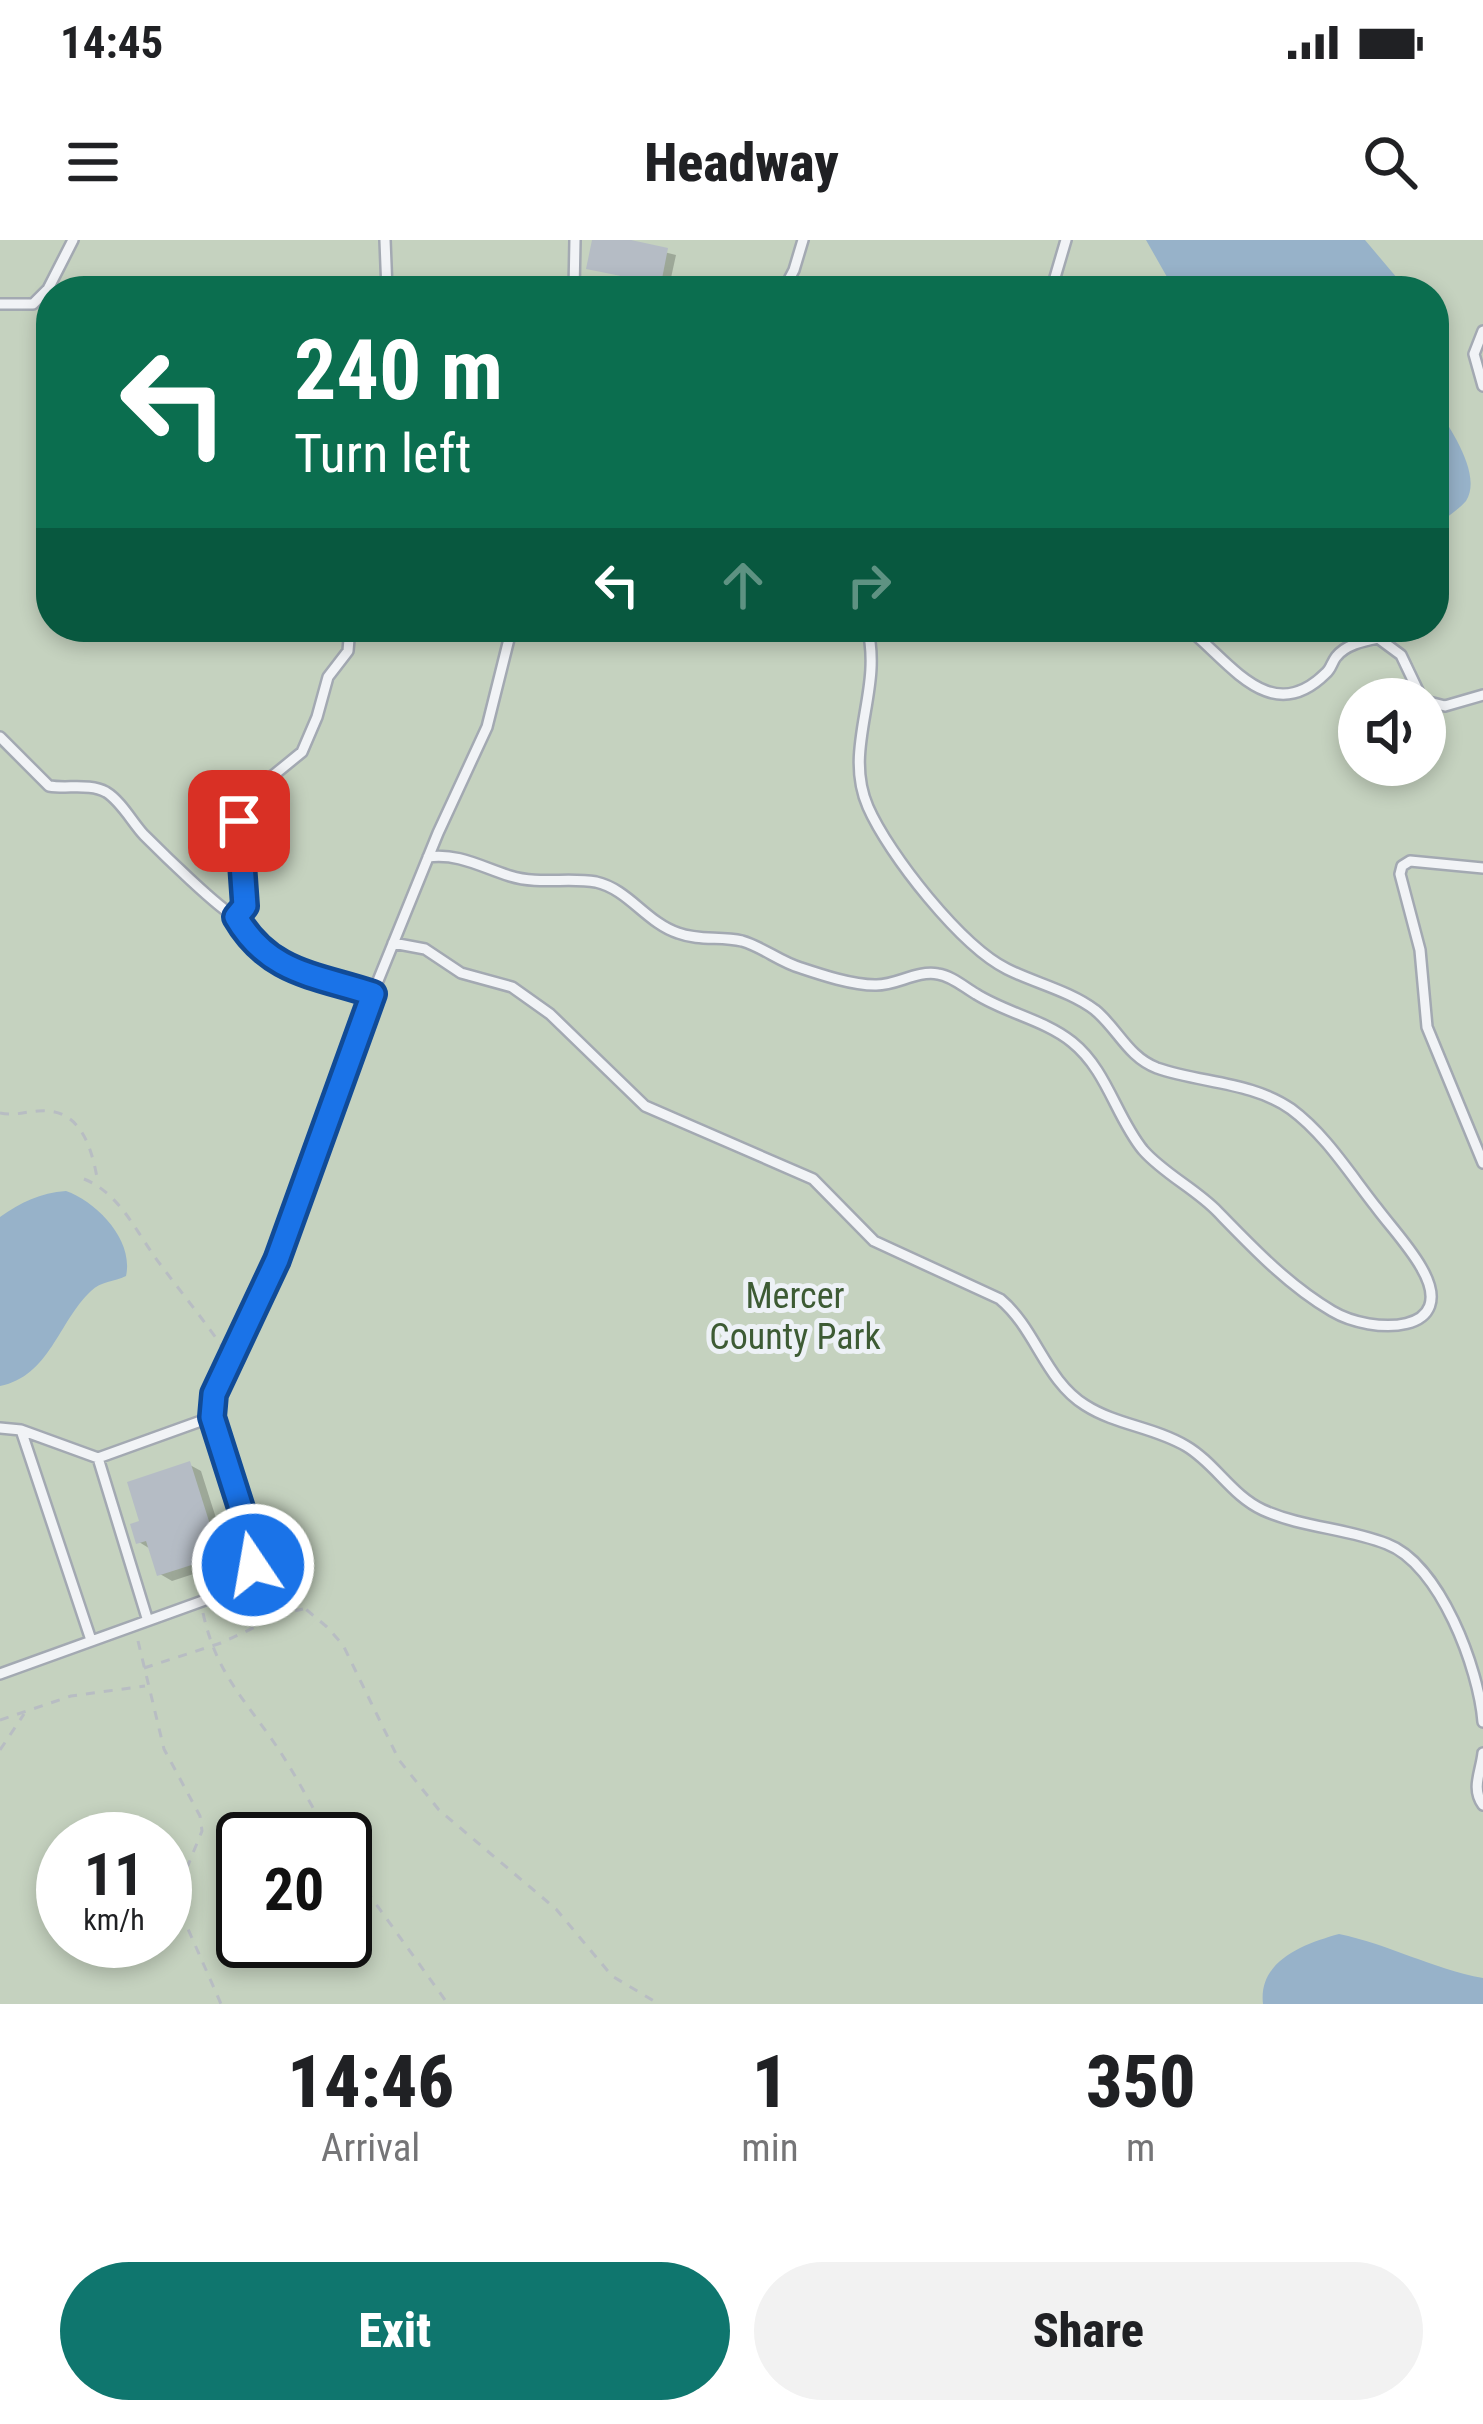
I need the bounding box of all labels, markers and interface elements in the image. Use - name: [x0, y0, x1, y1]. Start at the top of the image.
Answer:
- text: 14:45: [60, 16, 163, 69]
- icon: menu: [60, 129, 126, 195]
- icon: search: [1357, 129, 1423, 195]
- text: Headway: [644, 131, 839, 194]
- text: 240 m: [294, 321, 503, 420]
- icon: left: [96, 324, 252, 480]
- text: Turn left: [294, 422, 471, 485]
- icon: left: [584, 552, 650, 618]
- icon: ahead: [710, 552, 776, 618]
- icon: right: [836, 552, 902, 618]
- map controls: [1338, 678, 1446, 786]
- button: sound: [1338, 678, 1446, 786]
- pin: [188, 770, 290, 872]
- icon: arrive: [206, 788, 272, 854]
- park label: Mercer County Park: [709, 1275, 881, 1358]
- position arrow: [190, 1502, 316, 1628]
- speed limit sign: 20: [216, 1812, 372, 1968]
- text: 11: [84, 1839, 144, 1910]
- text: km/h: [83, 1902, 145, 1937]
- text: 14:46: [287, 2040, 454, 2125]
- text: 1: [752, 2040, 788, 2125]
- text: 350: [1086, 2040, 1196, 2125]
- text: Arrival: [321, 2125, 420, 2171]
- text: min: [741, 2125, 799, 2171]
- text: m: [1126, 2125, 1155, 2171]
- button: Exit: [60, 2262, 730, 2400]
- button: Share: [754, 2262, 1423, 2400]

